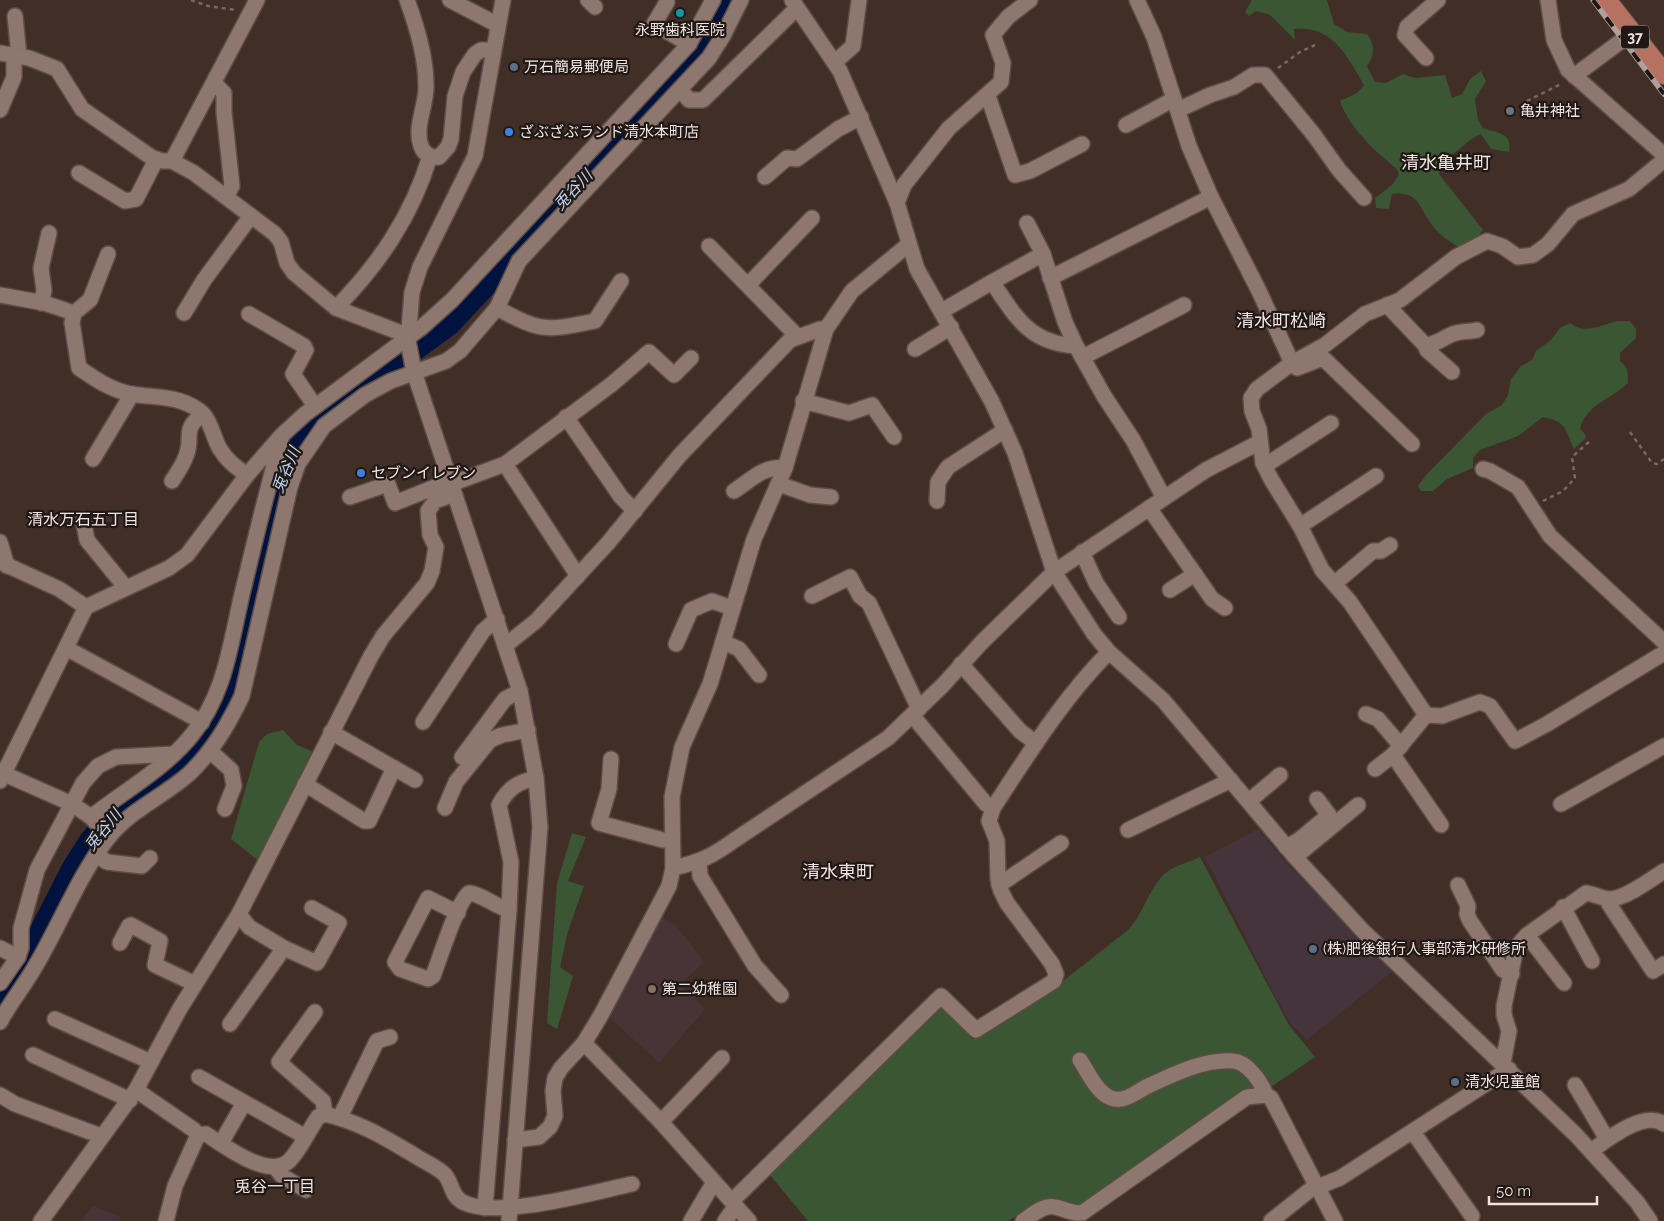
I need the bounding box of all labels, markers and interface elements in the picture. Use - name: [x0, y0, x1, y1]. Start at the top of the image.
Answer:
- marker: 永野歯科医院: [674, 7, 686, 19]
- place label: 永野歯科医院: [635, 21, 725, 39]
- road number: 37: [1621, 26, 1649, 48]
- place label: 万石簡易郵便局: [524, 58, 629, 76]
- marker: 万石簡易郵便局: [508, 61, 520, 73]
- place label: 亀井神社: [1520, 102, 1580, 120]
- marker: 亀井神社: [1504, 105, 1516, 117]
- place label: ざぶざぶランド清水本町店: [519, 123, 699, 141]
- marker: ざぶざぶランド清水本町店: [503, 126, 515, 138]
- district label: 清水亀井町: [1401, 152, 1491, 173]
- water label: 兎谷川: [550, 165, 598, 214]
- district label: 清水町松崎: [1236, 310, 1326, 331]
- water label: 兎谷川: [268, 442, 305, 496]
- place label: セブンイレブン: [371, 464, 476, 482]
- marker: セブンイレブン: [355, 467, 367, 479]
- district label: 清水万石五丁目: [27, 510, 139, 529]
- water label: 兎谷川: [81, 804, 127, 855]
- district label: 清水東町: [802, 861, 874, 882]
- place label: (株)肥後銀行人事部清水研修所: [1323, 940, 1526, 958]
- marker: (株)肥後銀行人事部清水研修所: [1307, 943, 1319, 955]
- place label: 第二幼稚園: [662, 980, 737, 998]
- marker: 第二幼稚園: [646, 983, 658, 995]
- place label: 清水児童館: [1465, 1073, 1540, 1091]
- marker: 清水児童館: [1449, 1076, 1461, 1088]
- scale bar: [1489, 1174, 1596, 1206]
- district label: 兎谷一丁目: [235, 1177, 315, 1196]
- text: 50 m: [1496, 1182, 1531, 1200]

